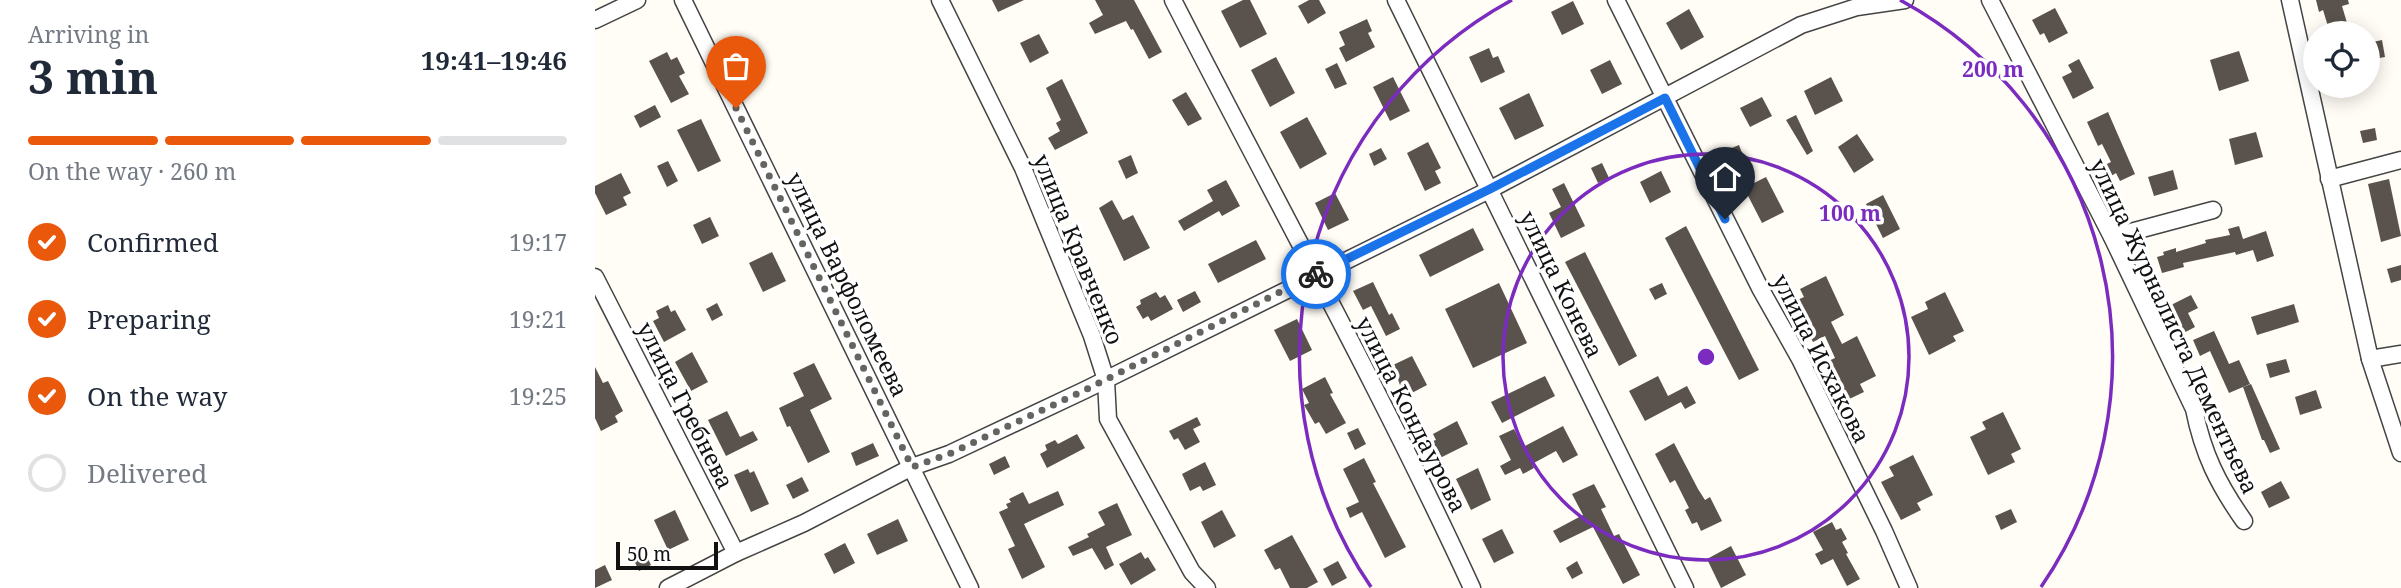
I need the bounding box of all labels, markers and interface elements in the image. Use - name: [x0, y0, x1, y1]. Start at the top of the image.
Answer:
- text: Arriving in: [28, 18, 149, 50]
- map controls: [2303, 21, 2380, 98]
- button: locate: [2303, 21, 2380, 98]
- pin: [706, 36, 766, 108]
- text: 19:41–19:46: [421, 42, 567, 78]
- text: 3 min: [28, 45, 158, 107]
- icon: bag: [717, 47, 755, 85]
- text: 200 m: [1962, 55, 2024, 83]
- pin: [1695, 147, 1755, 219]
- street label: улица Кравченко: [1026, 149, 1132, 349]
- street label: улица Журналиста Дементьева: [2083, 153, 2267, 499]
- text: On the way · 260 m: [28, 155, 236, 187]
- icon: home: [1706, 158, 1744, 196]
- street label: улица Варфоломеева: [780, 166, 916, 402]
- text: 100 m: [1819, 199, 1881, 227]
- street label: улица Конева: [1513, 205, 1611, 363]
- icon: check: [28, 223, 66, 261]
- text: Confirmed: [87, 224, 219, 260]
- text: 19:17: [509, 226, 567, 258]
- courier: [1281, 239, 1351, 309]
- icon: bike: [1297, 255, 1335, 293]
- street label: улица Исхакова: [1766, 268, 1878, 448]
- icon: check: [28, 300, 66, 338]
- text: Preparing: [87, 301, 211, 337]
- text: 19:21: [509, 303, 567, 335]
- street label: улица Кондаурова: [1349, 310, 1475, 518]
- street label: улица Гребнева: [630, 316, 742, 494]
- centre of rings: [1694, 345, 1718, 369]
- icon: check: [28, 377, 66, 415]
- text: On the way: [87, 378, 227, 414]
- text: 19:25: [509, 380, 567, 412]
- text: Delivered: [87, 455, 207, 491]
- scale bar: [616, 539, 717, 571]
- text: 50 m: [627, 541, 671, 567]

